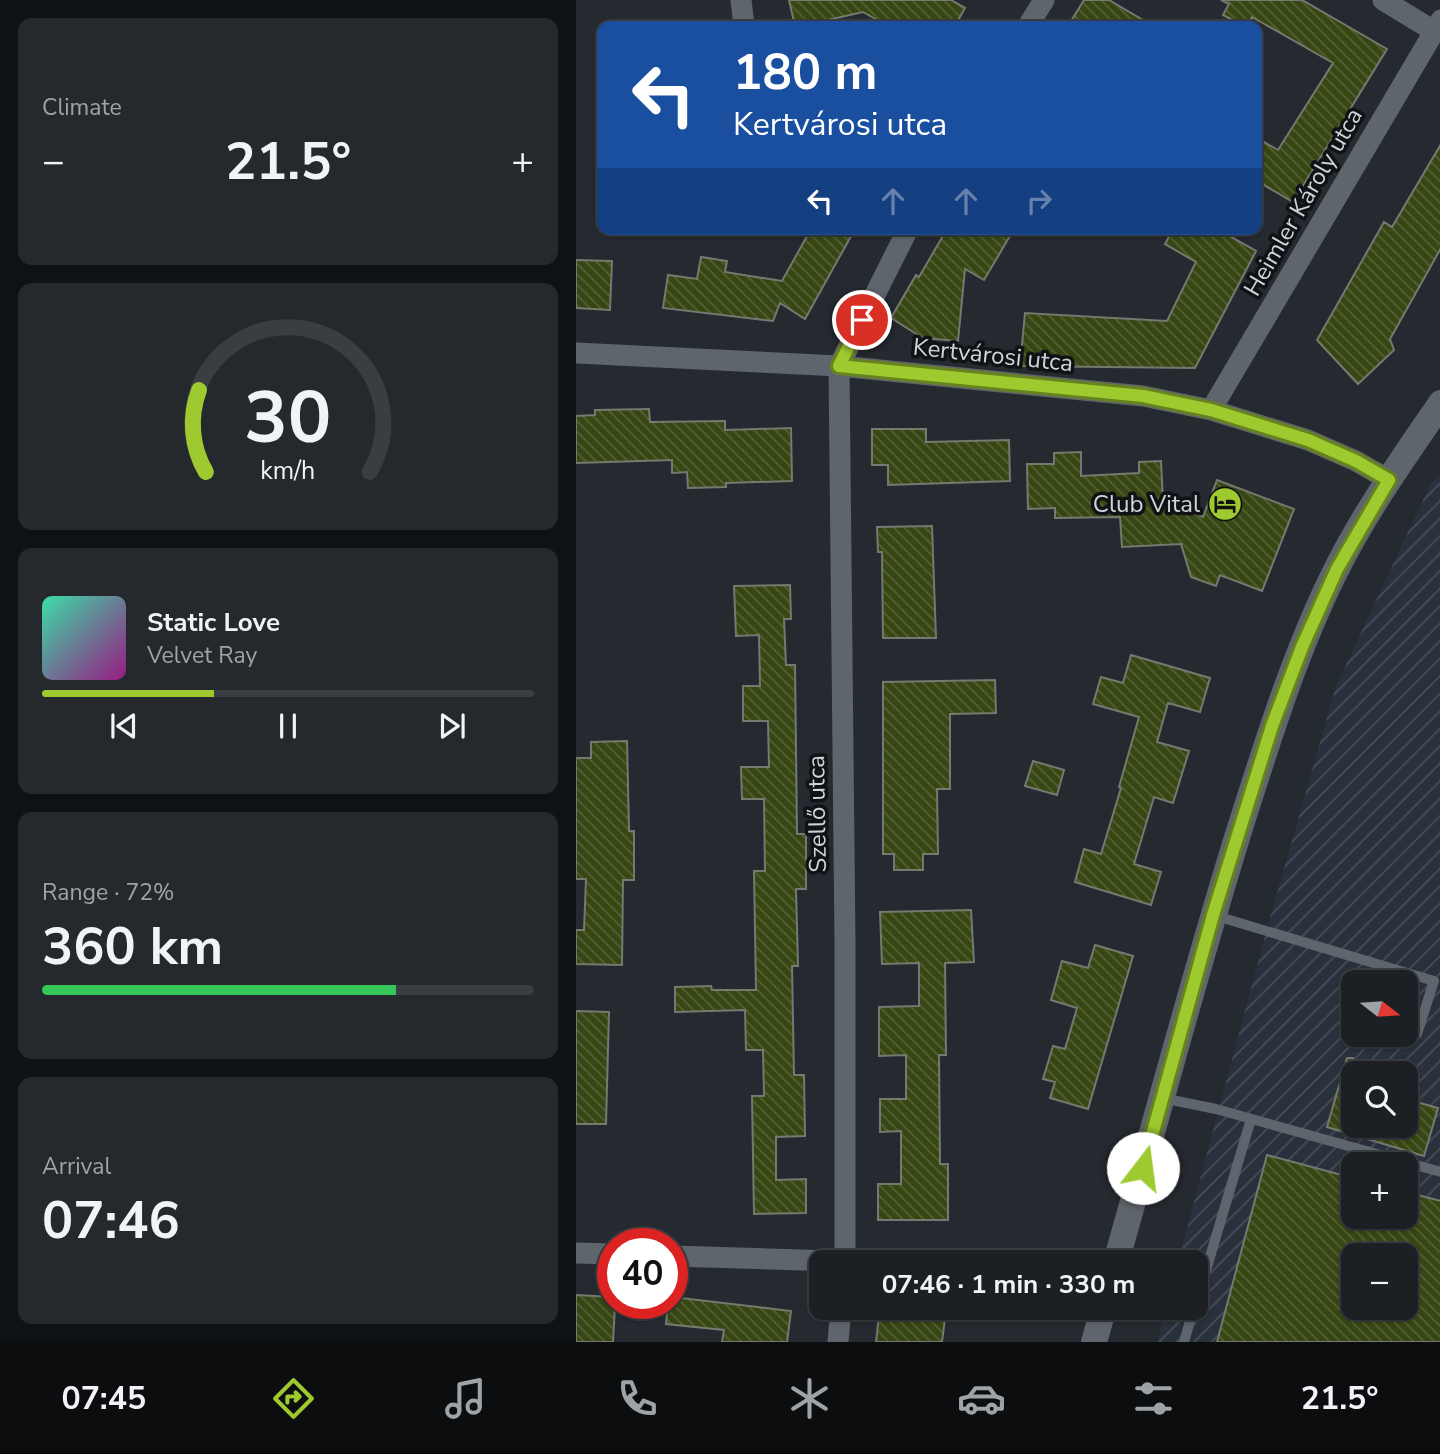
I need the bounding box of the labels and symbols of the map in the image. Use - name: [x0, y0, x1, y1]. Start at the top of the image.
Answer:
- street label: Heimler Károly utca: [1236, 102, 1370, 302]
- pin: [832, 290, 892, 350]
- street label: Kertvárosi utca: [911, 331, 1075, 379]
- hotel icon: Club Vital: [1206, 485, 1244, 523]
- place label: Club Vital: [1093, 488, 1200, 520]
- street label: Szellő utca: [800, 755, 834, 873]
- north arrow: [1341, 970, 1418, 1046]
- position arrow: [1106, 1131, 1180, 1205]
- speed limit sign: 40: [597, 1228, 688, 1319]

